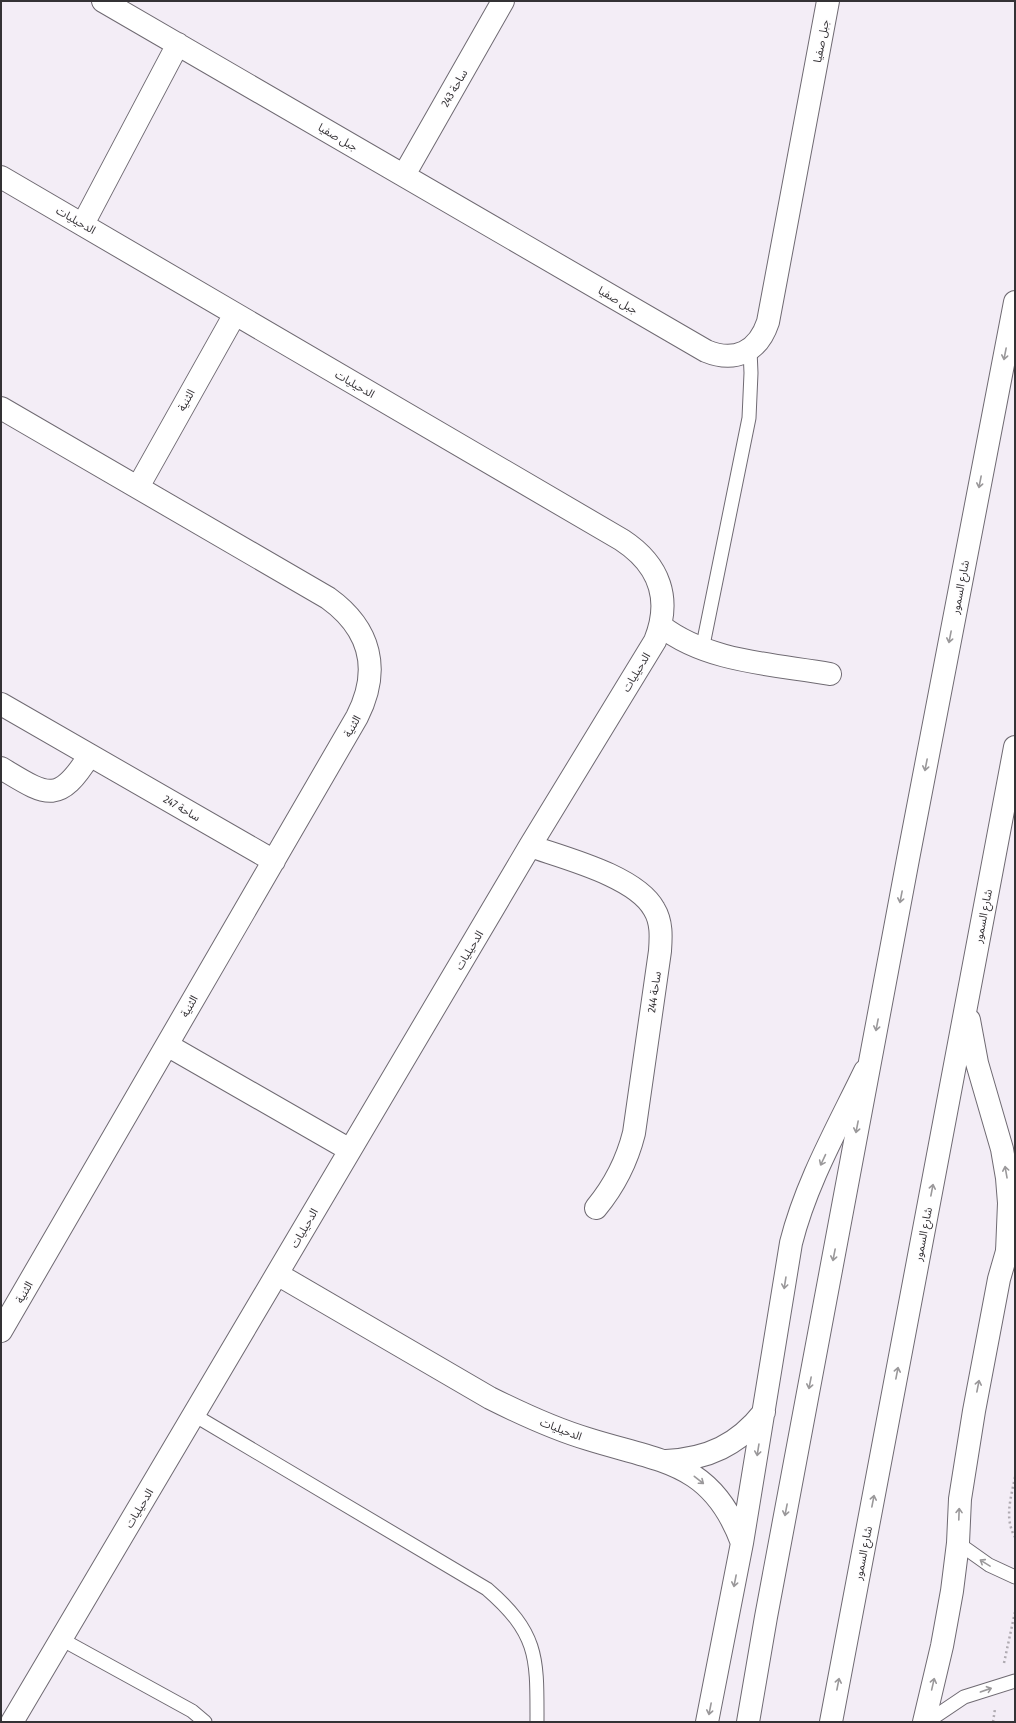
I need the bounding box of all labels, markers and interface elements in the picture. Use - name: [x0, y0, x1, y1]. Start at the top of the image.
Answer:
- street label: جبل صفيا: [811, 18, 832, 64]
- street label: ساحة 243: [439, 67, 470, 109]
- street label: جبل صفيا: [316, 121, 360, 154]
- street label: الدحيليات: [54, 204, 98, 237]
- street label: جبل صفيا: [596, 284, 640, 317]
- one-way arrow: [1001, 347, 1009, 360]
- street label: الدحيليات: [333, 368, 377, 401]
- street label: الثنية: [175, 387, 198, 413]
- one-way arrow: [976, 475, 984, 488]
- street label: شارع السمور: [949, 559, 973, 616]
- one-way arrow: [946, 630, 954, 643]
- street label: الدحيليات: [620, 650, 653, 694]
- street label: الثنية: [341, 713, 364, 739]
- one-way arrow: [922, 758, 930, 771]
- street label: ساحة 247: [161, 793, 203, 824]
- street label: شارع السمور: [972, 888, 996, 945]
- one-way arrow: [896, 890, 904, 903]
- street label: الدحيليات: [453, 928, 486, 972]
- street label: ساحة 244: [645, 970, 664, 1014]
- street label: الثنية: [178, 993, 201, 1019]
- one-way arrow: [872, 1018, 880, 1031]
- one-way arrow: [853, 1120, 861, 1133]
- one-way arrow: [819, 1153, 826, 1165]
- one-way arrow: [1002, 1165, 1010, 1178]
- one-way arrow: [928, 1184, 936, 1197]
- street label: الدحيليات: [288, 1206, 321, 1250]
- street label: شارع السمور: [912, 1206, 936, 1263]
- one-way arrow: [829, 1248, 837, 1261]
- one-way arrow: [781, 1276, 789, 1289]
- street label: الثنية: [13, 1279, 36, 1305]
- one-way arrow: [893, 1367, 901, 1380]
- one-way arrow: [805, 1376, 813, 1389]
- one-way arrow: [975, 1380, 983, 1393]
- street label: الدحيليات: [538, 1416, 583, 1443]
- one-way arrow: [754, 1443, 762, 1456]
- one-way arrow: [693, 1475, 704, 1484]
- street label: الدحيليات: [123, 1486, 156, 1530]
- one-way arrow: [869, 1495, 877, 1508]
- one-way arrow: [781, 1503, 789, 1516]
- one-way arrow: [955, 1508, 963, 1521]
- street label: شارع السمور: [852, 1525, 876, 1582]
- one-way arrow: [979, 1558, 991, 1566]
- one-way arrow: [730, 1575, 738, 1588]
- one-way arrow: [835, 1678, 843, 1691]
- one-way arrow: [930, 1678, 938, 1691]
- one-way arrow: [979, 1686, 991, 1694]
- one-way arrow: [705, 1702, 713, 1715]

